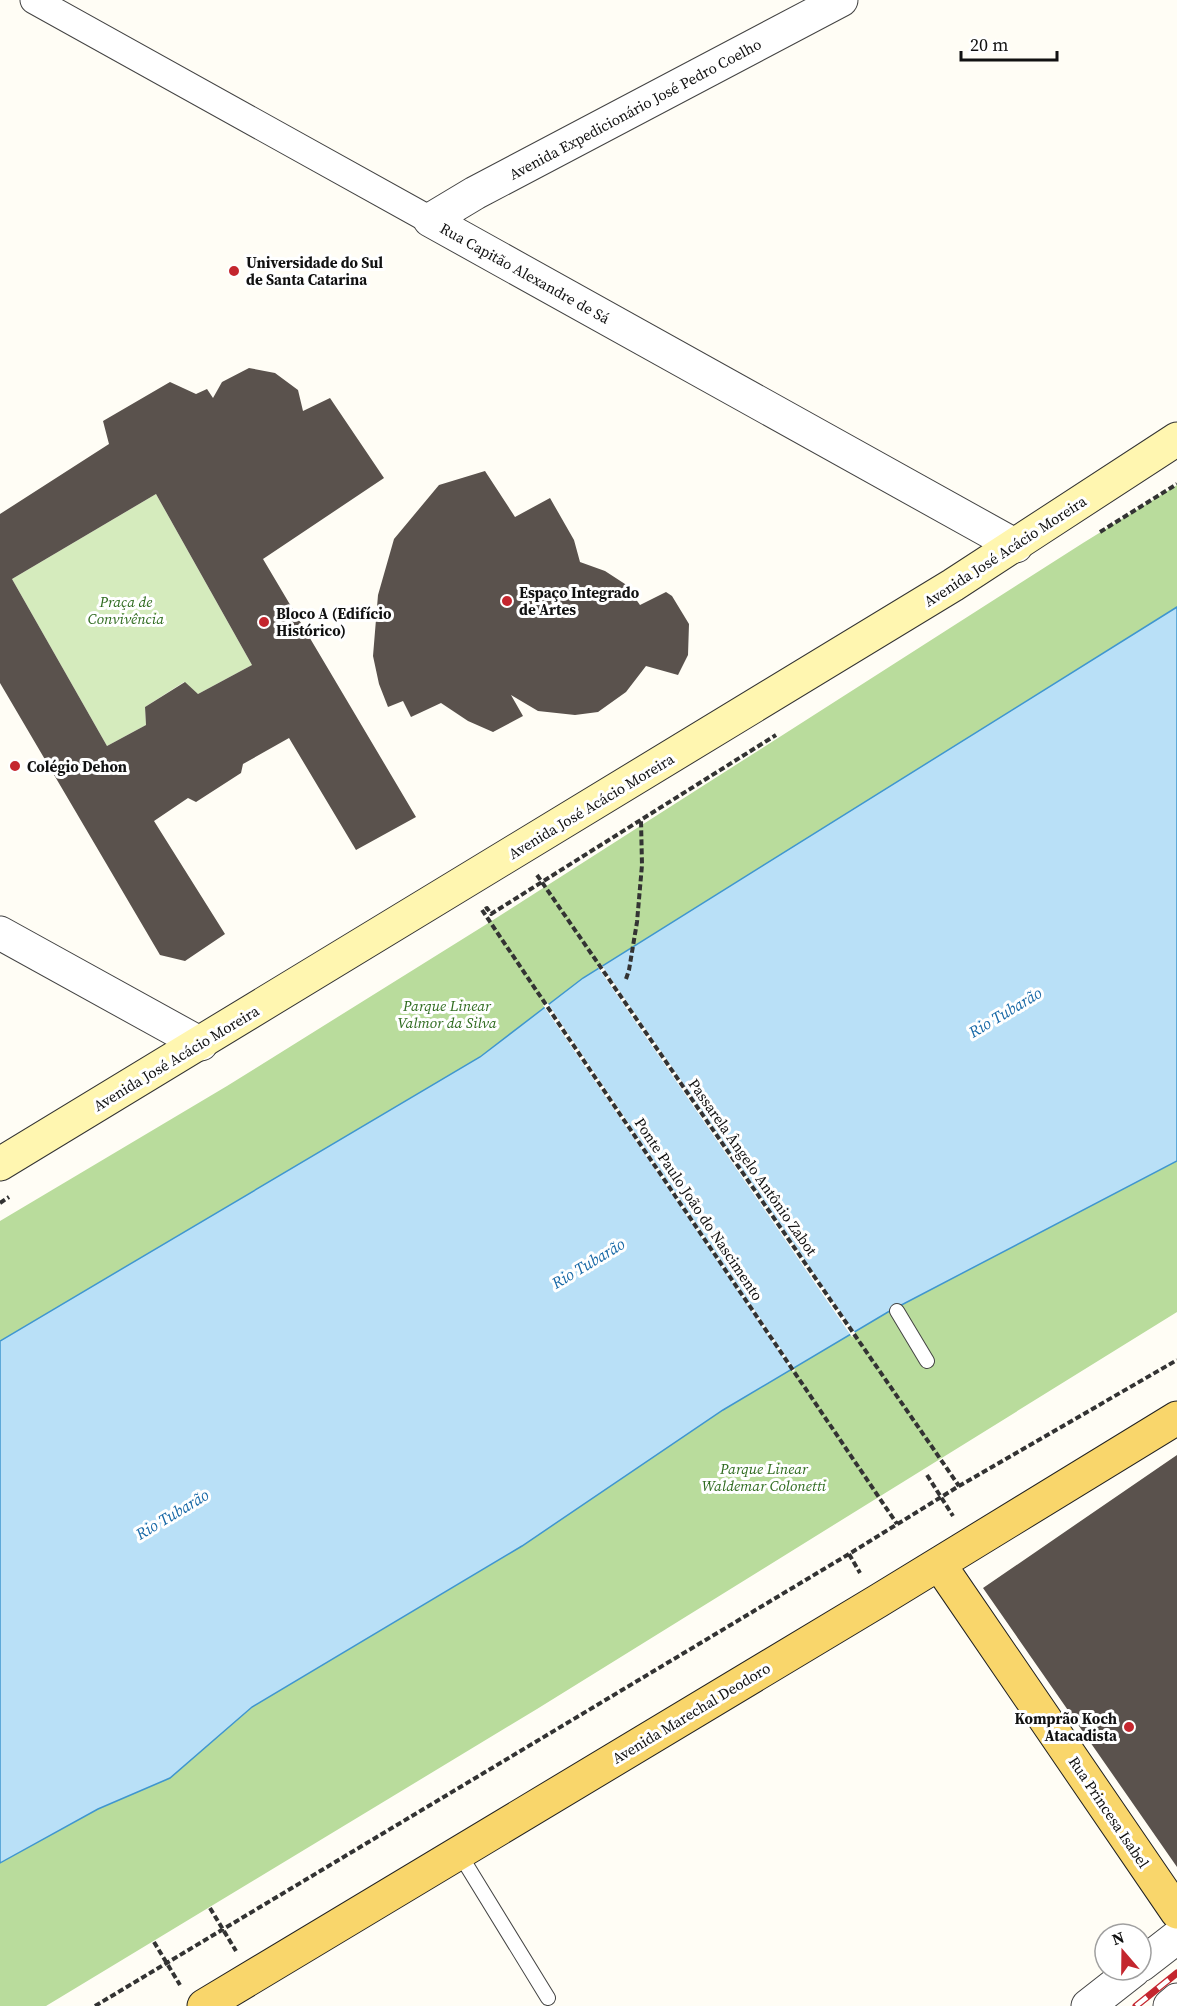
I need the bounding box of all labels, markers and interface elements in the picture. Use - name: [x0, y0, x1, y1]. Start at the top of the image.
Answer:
- scale bar: [961, 24, 1057, 62]
- text: 20 m: [970, 32, 1008, 57]
- street label: Avenida Expedicionário José Pedro Coelho: [505, 33, 765, 185]
- street label: Rua Capitão Alexandre de Sá: [436, 218, 614, 329]
- place label: Universidade do Sul de Santa Catarina: [246, 252, 383, 290]
- marker: Universidade do Sul de Santa Catarina: [227, 264, 241, 278]
- street label: Avenida José Acácio Moreira: [920, 490, 1091, 612]
- place label: Espaço Integrado de Artes: [519, 582, 640, 620]
- park label: Praça de Convivência: [88, 591, 164, 629]
- marker: Espaço Integrado de Artes: [500, 594, 514, 608]
- place label: Bloco A (Edifício Histórico): [276, 603, 392, 641]
- marker: Bloco A (Edifício Histórico): [257, 615, 271, 629]
- street label: Avenida José Acácio Moreira: [504, 748, 678, 864]
- place label: Colégio Dehon: [27, 756, 127, 777]
- marker: Colégio Dehon: [8, 759, 22, 773]
- water label: Rio Tubarão: [963, 981, 1046, 1043]
- park label: Parque Linear Valmor da Silva: [397, 995, 497, 1033]
- street label: Avenida José Acácio Moreira: [89, 1000, 263, 1116]
- street label: Passarela Ângelo Antônio Zabot: [684, 1074, 822, 1260]
- street label: Ponte Paulo João do Nascimento: [630, 1113, 768, 1305]
- water label: Rio Tubarão: [546, 1232, 629, 1294]
- park label: Parque Linear Waldemar Colonetti: [702, 1458, 827, 1496]
- water label: Rio Tubarão: [130, 1483, 213, 1545]
- street label: Avenida Marechal Deodoro: [608, 1657, 774, 1769]
- place label: Komprão Koch Atacadista: [1014, 1708, 1118, 1746]
- marker: Komprão Koch Atacadista: [1122, 1720, 1136, 1734]
- street label: Rua Princesa Isabel: [1064, 1752, 1155, 1872]
- north arrow: [1093, 1922, 1153, 1982]
- text: N: [1109, 1925, 1127, 1950]

